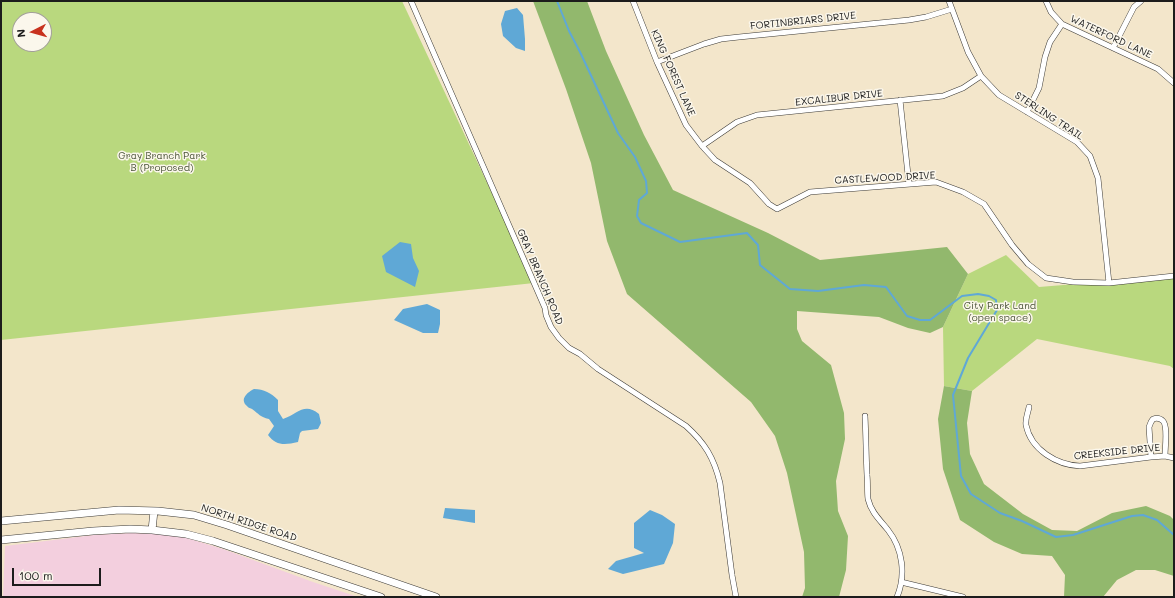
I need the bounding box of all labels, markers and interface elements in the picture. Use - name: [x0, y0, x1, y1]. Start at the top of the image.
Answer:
- street label: FORTINBRIARS DRIVE: [750, 9, 856, 33]
- north arrow: [12, 12, 52, 52]
- street label: WATERFORD LANE: [1068, 13, 1154, 61]
- text: N: [13, 28, 28, 38]
- street label: KING FOREST LANE: [648, 28, 698, 118]
- street label: EXCALIBUR DRIVE: [795, 87, 883, 109]
- street label: STERLING TRAIL: [1012, 89, 1086, 143]
- park label: Gray Branch Park B (Proposed): [118, 150, 206, 174]
- street label: CASTLEWOOD DRIVE: [834, 169, 936, 187]
- street label: GRAY BRANCH ROAD: [514, 227, 566, 327]
- park label: City Park Land (open space): [964, 300, 1036, 324]
- street label: CREEKSIDE DRIVE: [1073, 442, 1161, 462]
- street label: NORTH RIDGE ROAD: [200, 502, 298, 544]
- scale bar: [14, 560, 103, 586]
- text: 100 m: [19, 567, 53, 583]

